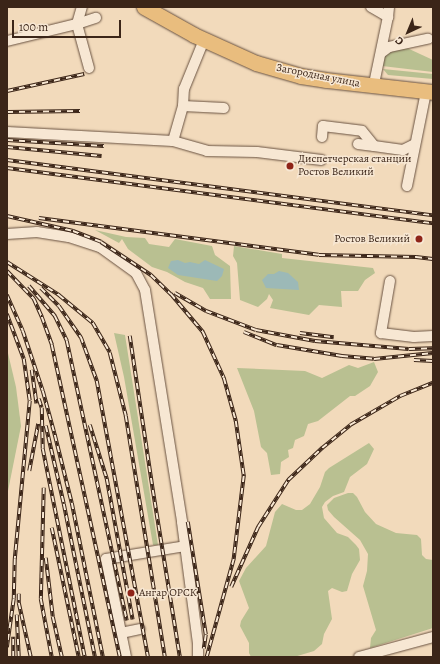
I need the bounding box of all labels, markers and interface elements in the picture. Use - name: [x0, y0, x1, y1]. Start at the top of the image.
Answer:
- scale bar: [14, 12, 123, 38]
- north arrow: [388, 12, 428, 52]
- text: 100 m: [19, 19, 48, 35]
- text: С: [392, 33, 407, 49]
- street label: Загородная улица: [275, 61, 361, 91]
- place label: Диспетчерская станции Ростов Великий: [298, 153, 411, 179]
- marker: Диспетчерская станции Ростов Великий: [285, 161, 295, 171]
- place label: Ростов Великий: [334, 232, 410, 246]
- marker: Ростов Великий: [413, 233, 425, 245]
- place label: Ангар ОРСК: [139, 586, 197, 600]
- marker: Ангар ОРСК: [126, 588, 136, 598]

